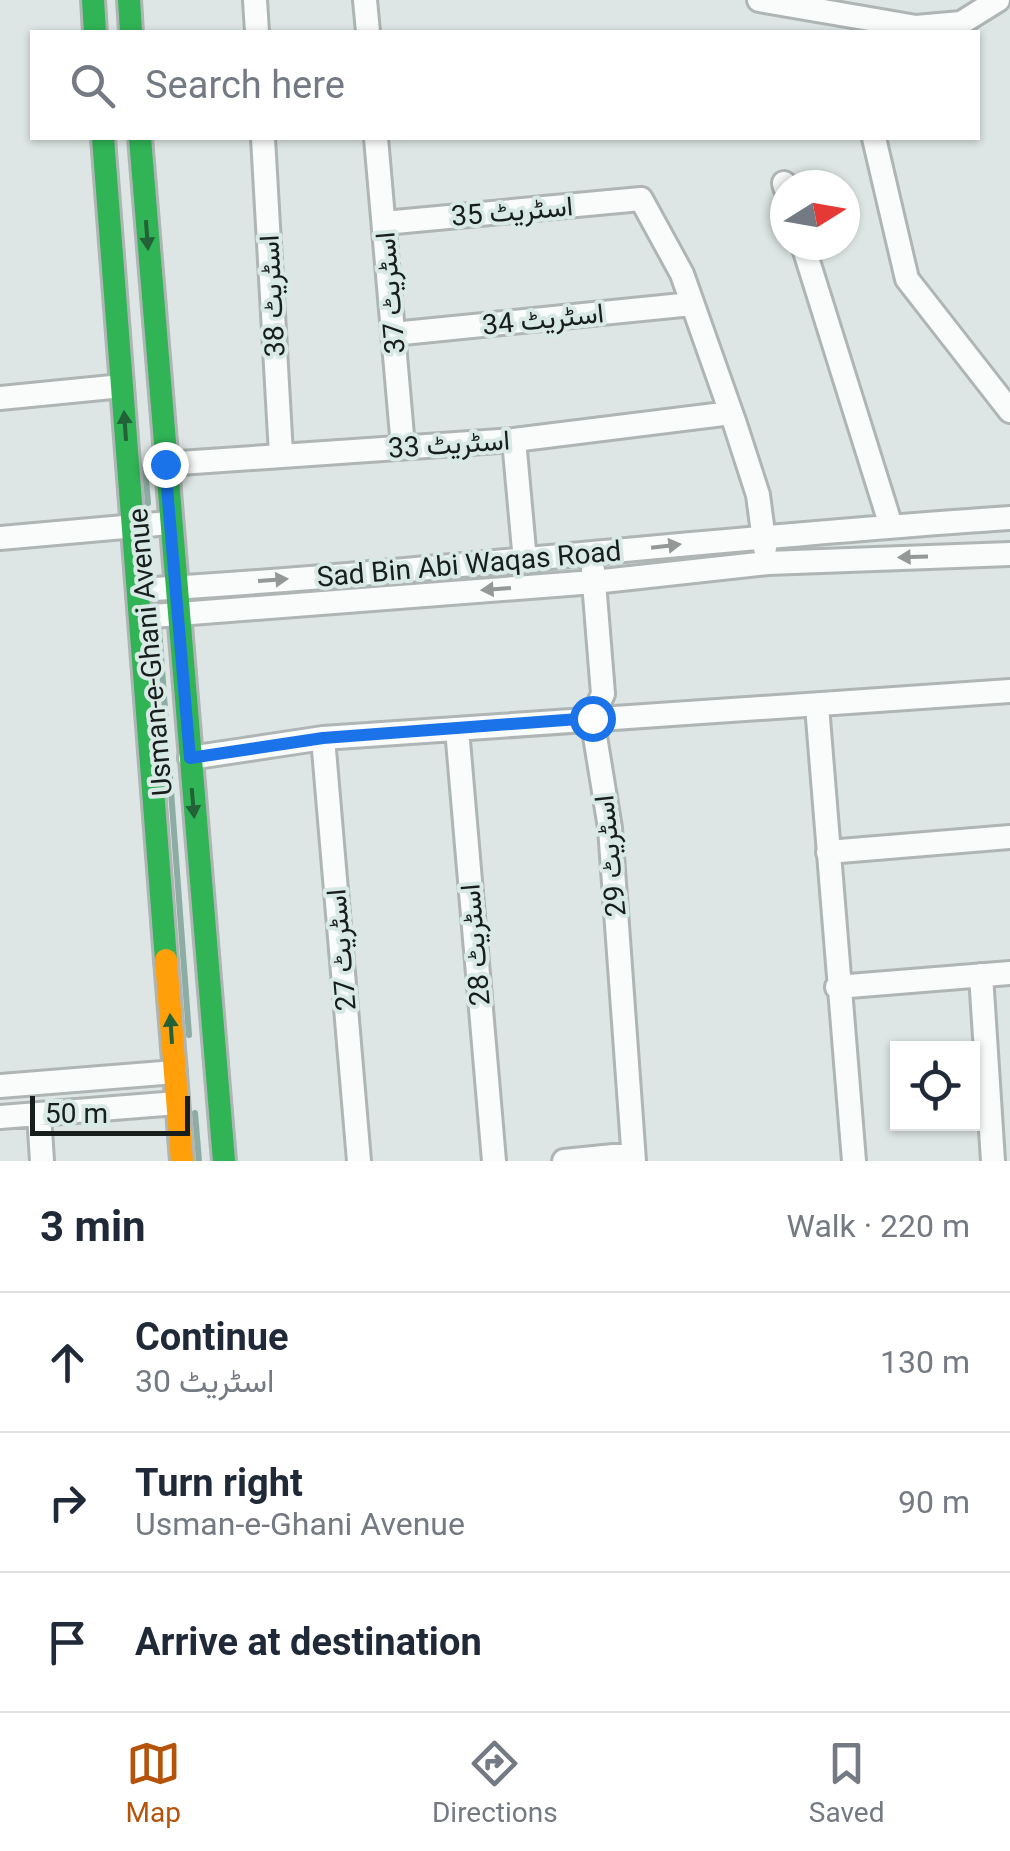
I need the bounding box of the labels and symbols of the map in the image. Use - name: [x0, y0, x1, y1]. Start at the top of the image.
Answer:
- north arrow: [770, 170, 860, 260]
- street label: اسٹریٹ 35: [450, 189, 574, 234]
- one-way arrow: [139, 219, 155, 251]
- street label: اسٹریٹ 37: [368, 231, 413, 355]
- street label: اسٹریٹ 38: [252, 234, 293, 358]
- street label: اسٹریٹ 34: [481, 296, 606, 343]
- one-way arrow: [117, 409, 133, 441]
- street label: اسٹریٹ 33: [387, 423, 511, 466]
- route end: [143, 442, 189, 488]
- street label: Usman-e-Ghani Avenue: [121, 507, 179, 797]
- street label: Sad Bin Abi Waqas Road: [315, 534, 623, 594]
- one-way arrow: [651, 538, 683, 554]
- one-way arrow: [896, 550, 928, 566]
- one-way arrow: [257, 572, 289, 588]
- one-way arrow: [480, 582, 512, 598]
- route start: [570, 696, 616, 742]
- one-way arrow: [186, 787, 202, 819]
- street label: اسٹریٹ 29: [587, 793, 634, 918]
- street label: اسٹریٹ 28: [453, 883, 498, 1007]
- street label: اسٹریٹ 27: [319, 888, 364, 1012]
- one-way arrow: [163, 1012, 179, 1044]
- scale bar: [30, 1091, 190, 1136]

